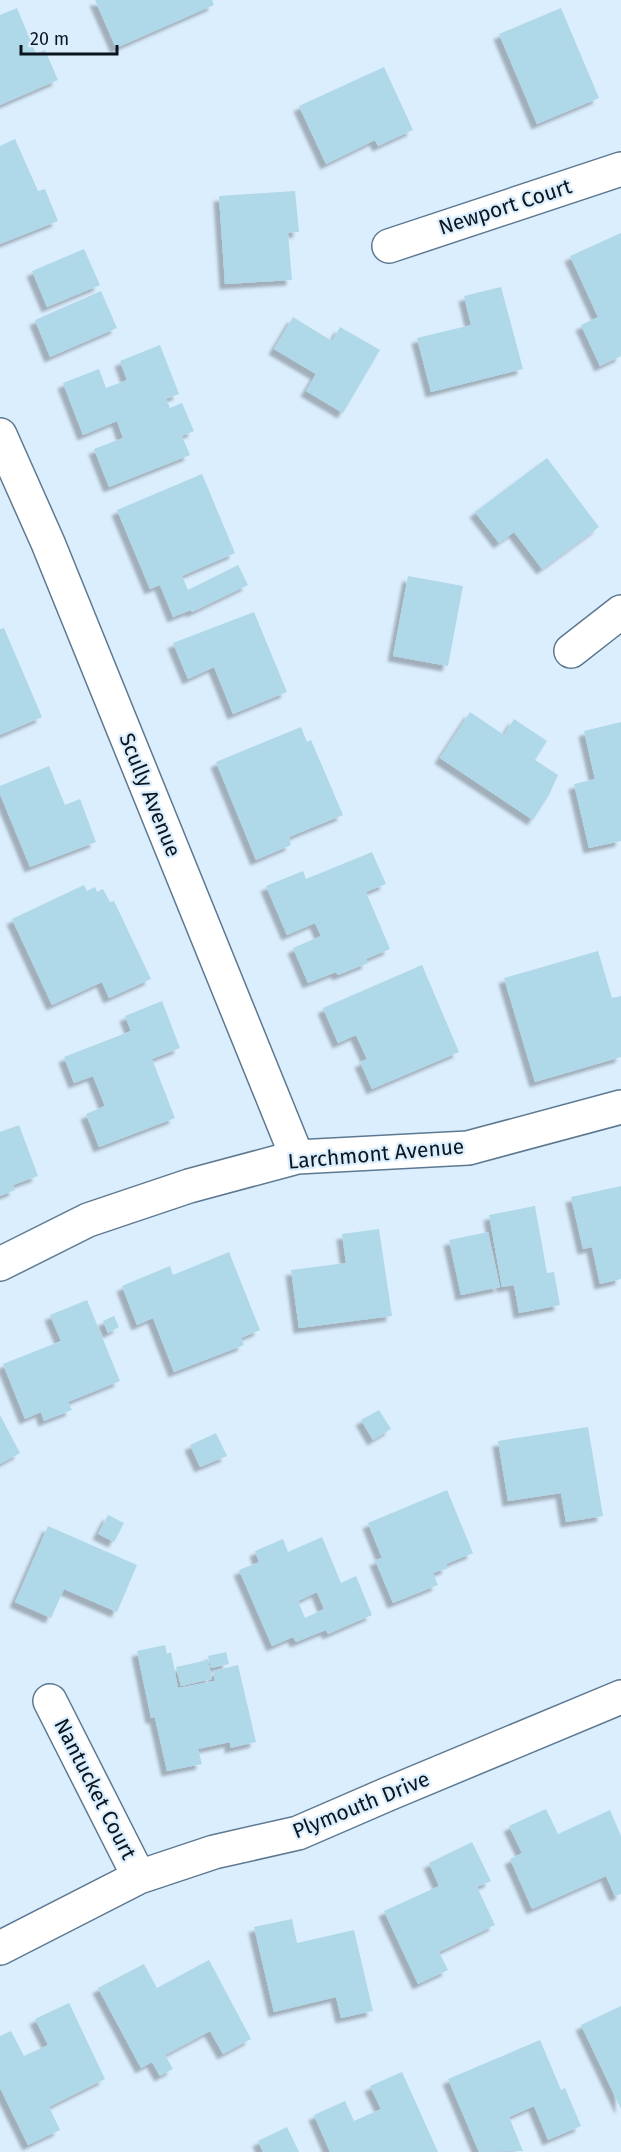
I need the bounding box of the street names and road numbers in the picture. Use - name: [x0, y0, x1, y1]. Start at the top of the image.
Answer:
- street label: Newport Court: [435, 173, 575, 241]
- street label: Scully Avenue: [113, 729, 187, 861]
- street label: Larchmont Avenue: [287, 1133, 465, 1175]
- street label: Nantucket Court: [48, 1714, 142, 1864]
- street label: Plymouth Drive: [289, 1766, 433, 1844]

